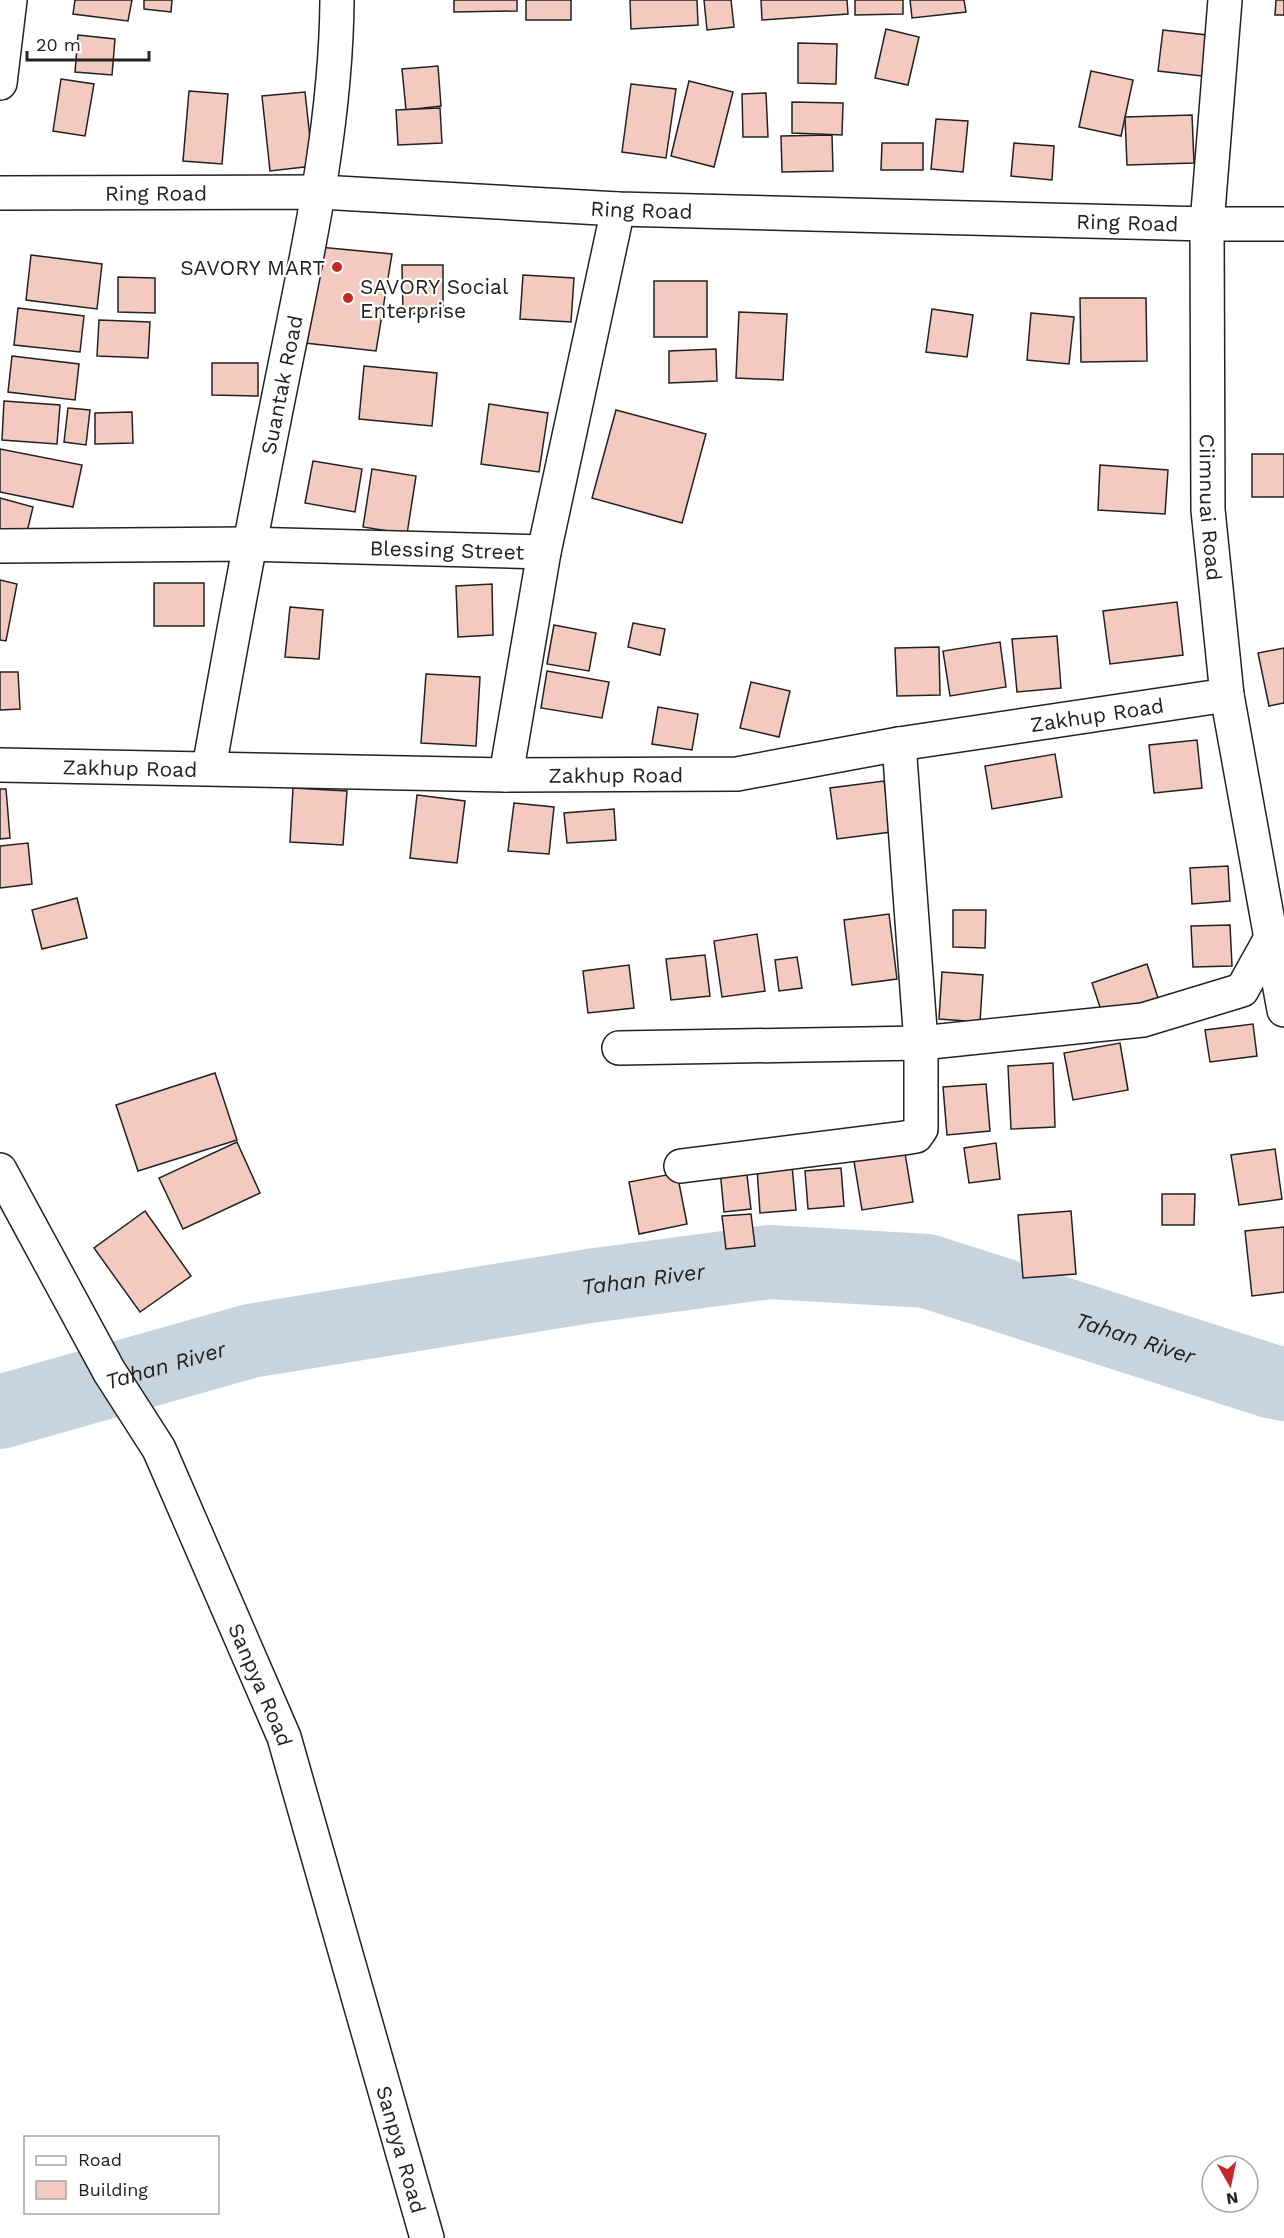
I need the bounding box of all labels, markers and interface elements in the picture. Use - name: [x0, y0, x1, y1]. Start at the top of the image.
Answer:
- scale bar: [27, 24, 148, 62]
- text: 20 m: [36, 34, 81, 55]
- street label: Ring Road: [105, 180, 207, 205]
- street label: Ring Road: [590, 195, 693, 223]
- street label: Ring Road: [1076, 208, 1179, 236]
- place label: SAVORY MART: [180, 255, 325, 280]
- marker: SAVORY MART: [330, 260, 344, 274]
- place label: SAVORY Social Enterprise: [360, 274, 509, 323]
- marker: SAVORY Social Enterprise: [341, 291, 355, 305]
- street label: Suantak Road: [255, 313, 307, 457]
- street label: Ciimnuai Road: [1195, 433, 1228, 582]
- street label: Blessing Street: [369, 535, 525, 564]
- street label: Zakhup Road: [1029, 692, 1165, 737]
- street label: Zakhup Road: [62, 754, 198, 781]
- street label: Zakhup Road: [549, 762, 683, 787]
- water label: Tahan River: [580, 1258, 708, 1300]
- water label: Tahan River: [1073, 1307, 1200, 1369]
- water label: Tahan River: [102, 1336, 230, 1394]
- street label: Sanpya Road: [224, 1619, 298, 1749]
- street label: Sanpya Road: [372, 2083, 432, 2216]
- legend: [24, 2136, 219, 2214]
- text: Road: [78, 2149, 122, 2170]
- north arrow: [1200, 2154, 1260, 2214]
- text: Building: [78, 2179, 148, 2200]
- text: N: [1225, 2188, 1240, 2209]

